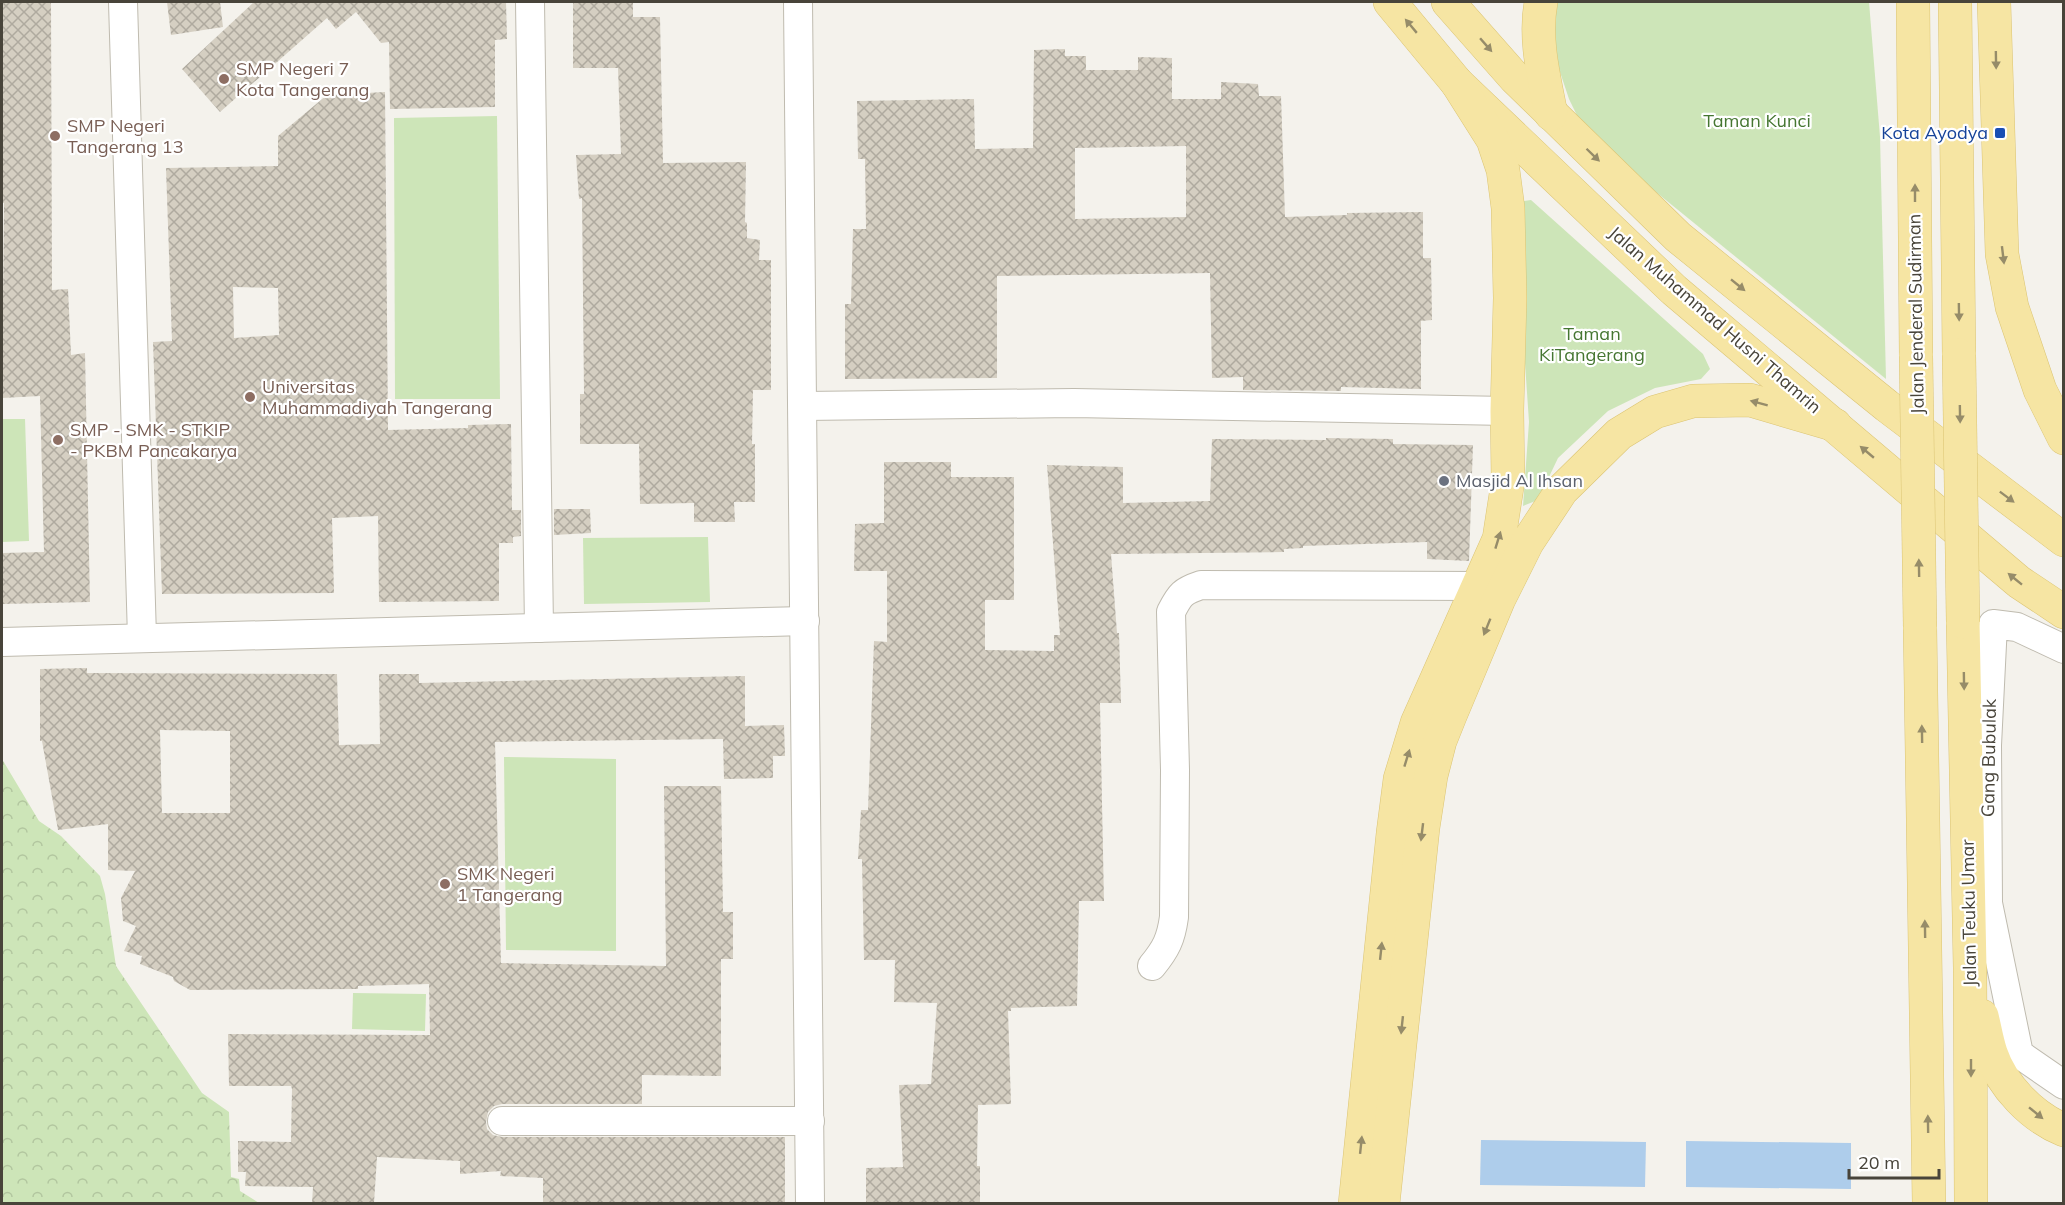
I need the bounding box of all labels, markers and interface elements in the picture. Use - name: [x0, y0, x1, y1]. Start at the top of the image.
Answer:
- one-way arrow: [1404, 18, 1417, 34]
- one-way arrow: [1479, 38, 1493, 53]
- one-way arrow: [1991, 50, 2000, 69]
- place label: SMP Negeri 7 Kota Tangerang: [236, 57, 369, 101]
- marker: SMP Negeri 7 Kota Tangerang: [217, 72, 231, 86]
- park label: Taman Kunci: [1703, 109, 1811, 132]
- place label: SMP Negeri Tangerang 13: [67, 114, 183, 158]
- place label: Kota Ayodya: [1881, 121, 1988, 144]
- marker: Kota Ayodya: [1993, 126, 2007, 140]
- marker: SMP Negeri Tangerang 13: [48, 129, 62, 143]
- one-way arrow: [1586, 147, 1600, 161]
- one-way arrow: [1910, 183, 1920, 202]
- street label: Jalan Jenderal Sudirman: [1902, 214, 1929, 414]
- street label: Jalan Muhammad Husni Thamrin: [1604, 221, 1826, 418]
- one-way arrow: [1998, 245, 2007, 264]
- one-way arrow: [1730, 279, 1746, 292]
- one-way arrow: [1954, 302, 1963, 321]
- park label: Taman KiTangerang: [1539, 322, 1645, 366]
- place label: Universitas Muhammadiyah Tangerang: [262, 375, 492, 419]
- marker: Universitas Muhammadiyah Tangerang: [243, 390, 257, 404]
- one-way arrow: [1750, 398, 1768, 407]
- one-way arrow: [1955, 404, 1965, 423]
- place label: SMP - SMK - STKIP - PKBM Pancakarya: [70, 418, 237, 462]
- marker: SMP - SMK - STKIP - PKBM Pancakarya: [51, 433, 65, 447]
- one-way arrow: [1860, 446, 1875, 459]
- place label: Masjid Al Ihsan: [1456, 469, 1583, 492]
- marker: Masjid Al Ihsan: [1437, 474, 1451, 488]
- one-way arrow: [1998, 491, 2014, 503]
- one-way arrow: [1494, 531, 1503, 549]
- one-way arrow: [1915, 559, 1924, 578]
- one-way arrow: [2007, 572, 2023, 585]
- one-way arrow: [1482, 618, 1492, 636]
- one-way arrow: [1959, 671, 1969, 690]
- street label: Gang Bubulak: [1976, 698, 2001, 817]
- one-way arrow: [1917, 725, 1927, 744]
- one-way arrow: [1403, 749, 1412, 767]
- one-way arrow: [1418, 822, 1427, 841]
- street label: Jalan Teuku Umar: [1956, 839, 1981, 987]
- place label: SMK Negeri 1 Tangerang: [457, 862, 563, 906]
- marker: SMK Negeri 1 Tangerang: [438, 877, 452, 891]
- one-way arrow: [1920, 920, 1930, 939]
- one-way arrow: [1376, 942, 1386, 961]
- one-way arrow: [1397, 1016, 1406, 1035]
- one-way arrow: [1966, 1059, 1976, 1078]
- one-way arrow: [2028, 1106, 2043, 1119]
- one-way arrow: [1923, 1115, 1933, 1134]
- one-way arrow: [1356, 1136, 1366, 1155]
- scale bar: [1849, 1142, 1939, 1180]
- text: 20 m: [1858, 1151, 1900, 1174]

